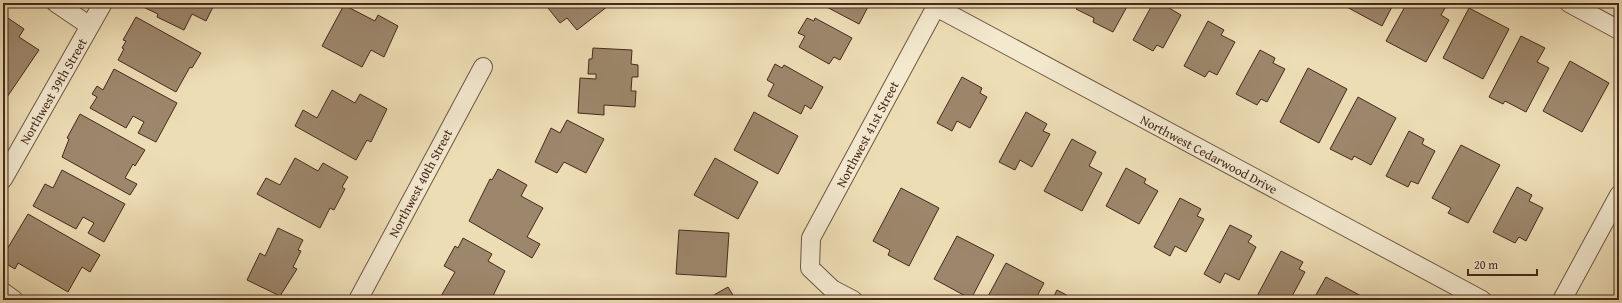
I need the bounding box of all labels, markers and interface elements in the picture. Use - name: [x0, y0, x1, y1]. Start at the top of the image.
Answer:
- street label: Northwest 39th Street: [15, 34, 92, 148]
- street label: Northwest 41st Street: [831, 77, 904, 191]
- street label: Northwest Cedarwood Drive: [1137, 110, 1281, 199]
- street label: Northwest 40th Street: [384, 125, 457, 241]
- scale bar: [1468, 251, 1537, 277]
- text: 20 m: [1474, 256, 1498, 273]

